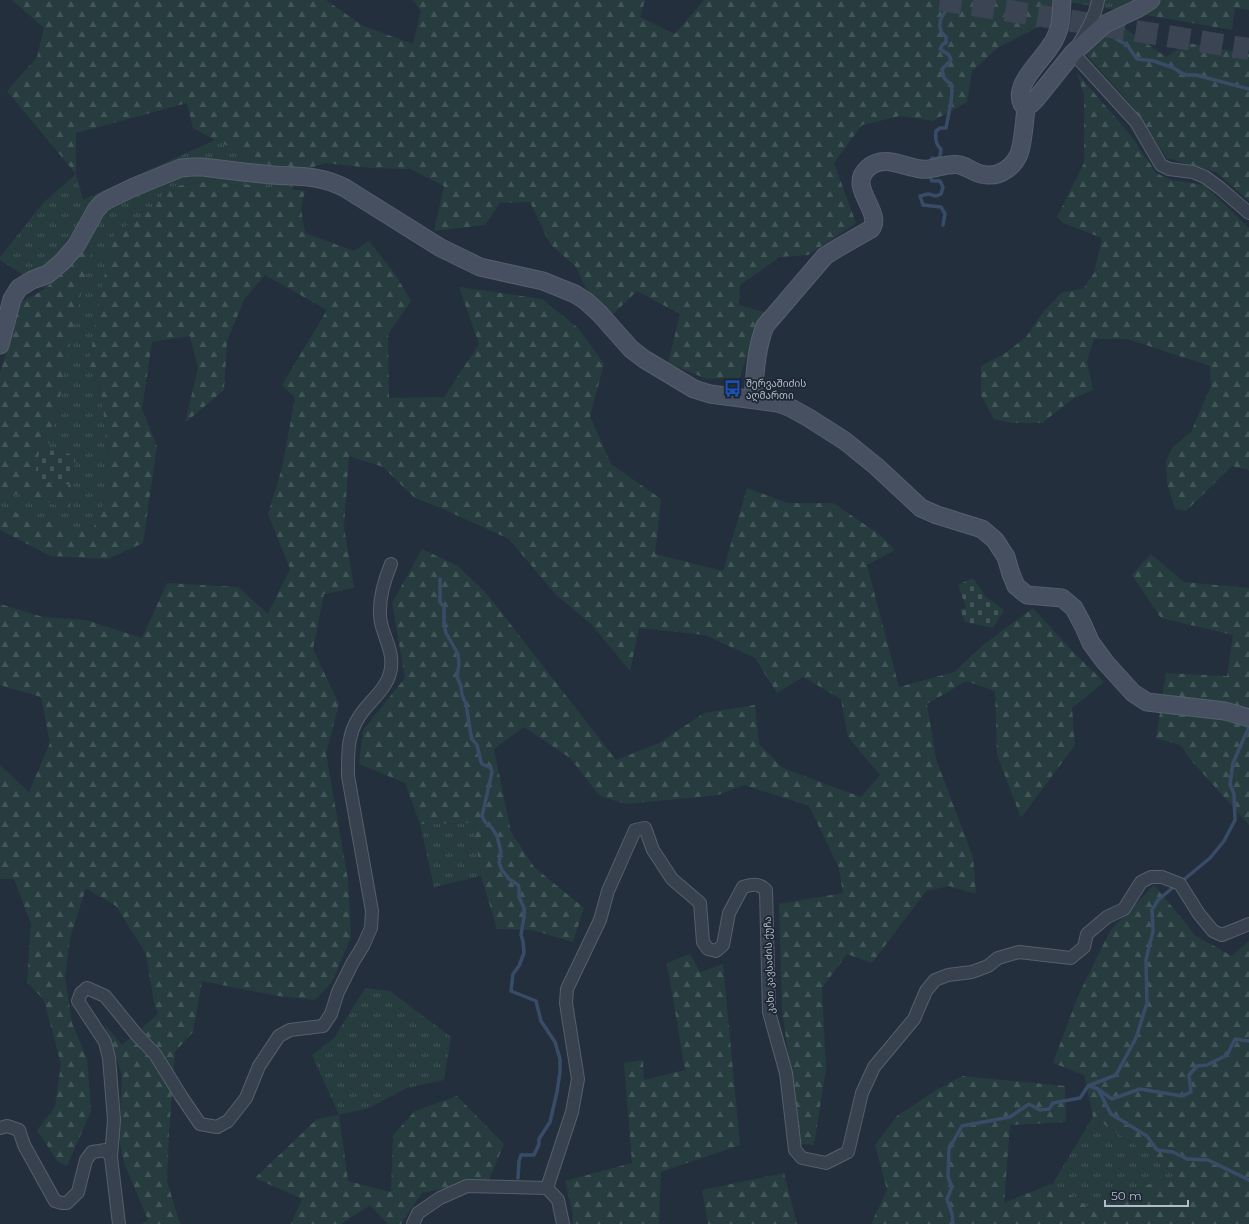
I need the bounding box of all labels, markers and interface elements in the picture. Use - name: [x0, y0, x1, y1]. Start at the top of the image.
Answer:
- place label: შერვაშიძის აღმართი: [746, 377, 806, 402]
- bus stop icon: შერვაშიძის აღმართი: [723, 379, 743, 399]
- street label: კახი კავსაძის ქუჩა: [761, 916, 777, 1014]
- scale bar: [1105, 1182, 1188, 1208]
- text: 50 m: [1111, 1188, 1142, 1203]

